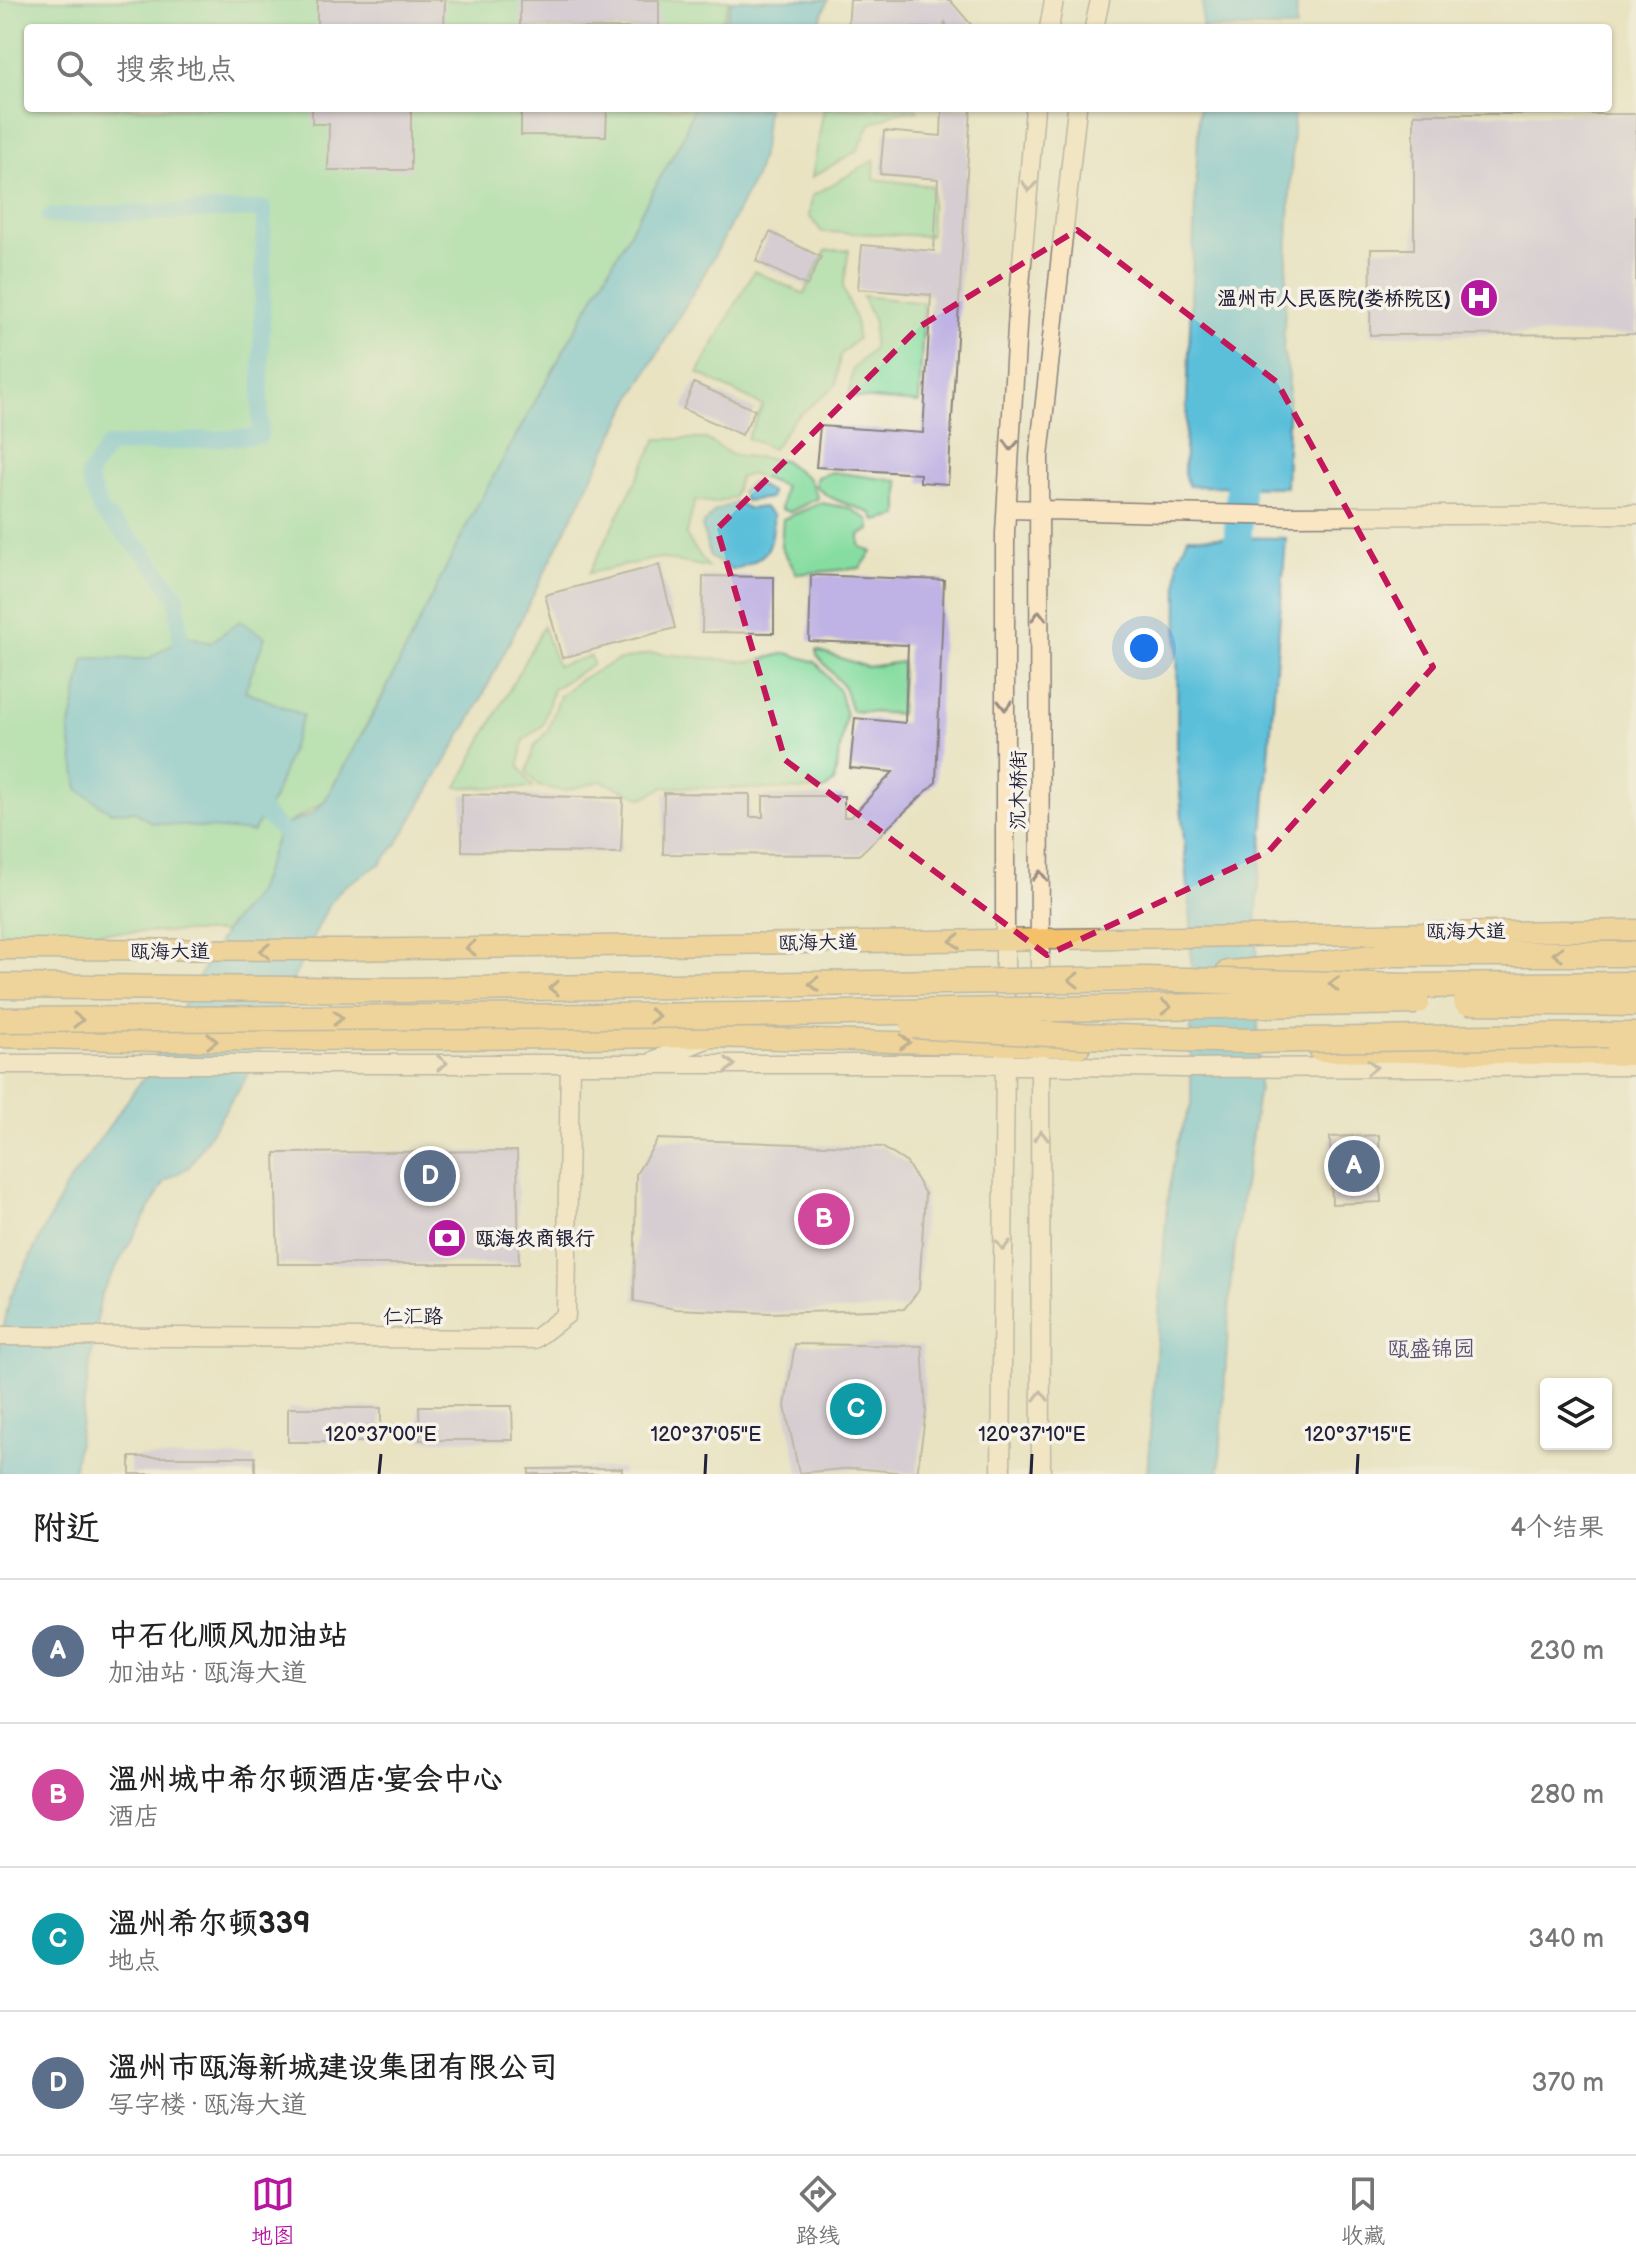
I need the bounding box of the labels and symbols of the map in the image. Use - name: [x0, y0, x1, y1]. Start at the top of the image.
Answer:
- one-way arrow: [1020, 180, 1037, 193]
- hospital icon: 温州市人民医院(娄桥院区): [1458, 277, 1500, 319]
- place label: 温州市人民医院(娄桥院区): [1217, 287, 1451, 311]
- one-way arrow: [1002, 439, 1019, 452]
- one-way arrow: [1030, 609, 1048, 622]
- your location: [1124, 628, 1164, 668]
- one-way arrow: [996, 699, 1014, 712]
- street label: 沉木桥街: [1007, 750, 1031, 830]
- one-way arrow: [1031, 869, 1049, 882]
- street label: 瓯海大道: [1426, 920, 1506, 944]
- street label: 瓯海大道: [778, 930, 858, 956]
- one-way arrow: [948, 932, 961, 950]
- one-way arrow: [464, 939, 477, 957]
- street label: 瓯海大道: [130, 940, 210, 964]
- one-way arrow: [258, 942, 271, 960]
- one-way arrow: [1551, 946, 1564, 963]
- one-way arrow: [1067, 971, 1080, 989]
- one-way arrow: [807, 976, 820, 993]
- one-way arrow: [1327, 976, 1340, 993]
- one-way arrow: [547, 979, 560, 997]
- one-way arrow: [1160, 998, 1173, 1015]
- one-way arrow: [648, 1007, 661, 1024]
- one-way arrow: [332, 1009, 345, 1027]
- one-way arrow: [72, 1011, 85, 1029]
- one-way arrow: [206, 1032, 219, 1050]
- one-way arrow: [899, 1034, 912, 1051]
- one-way arrow: [436, 1055, 449, 1072]
- one-way arrow: [724, 1056, 737, 1074]
- one-way arrow: [1366, 1058, 1379, 1076]
- one-way arrow: [1032, 1129, 1050, 1142]
- pin: A: [1328, 1136, 1380, 1196]
- pin: D: [404, 1146, 456, 1206]
- pin: B: [798, 1189, 850, 1249]
- bank icon: 瓯海农商银行: [426, 1217, 468, 1259]
- place label: 瓯海农商银行: [475, 1227, 595, 1251]
- one-way arrow: [994, 1239, 1012, 1252]
- street label: 仁汇路: [383, 1305, 444, 1329]
- district label: 瓯盛锦园: [1387, 1336, 1475, 1363]
- pin: C: [830, 1379, 882, 1439]
- one-way arrow: [1032, 1389, 1050, 1402]
- text: 120°37'00"E: [325, 1423, 437, 1447]
- text: 120°37'05"E: [651, 1423, 761, 1447]
- text: 120°37'10"E: [978, 1423, 1086, 1447]
- text: 120°37'15"E: [1305, 1423, 1411, 1447]

